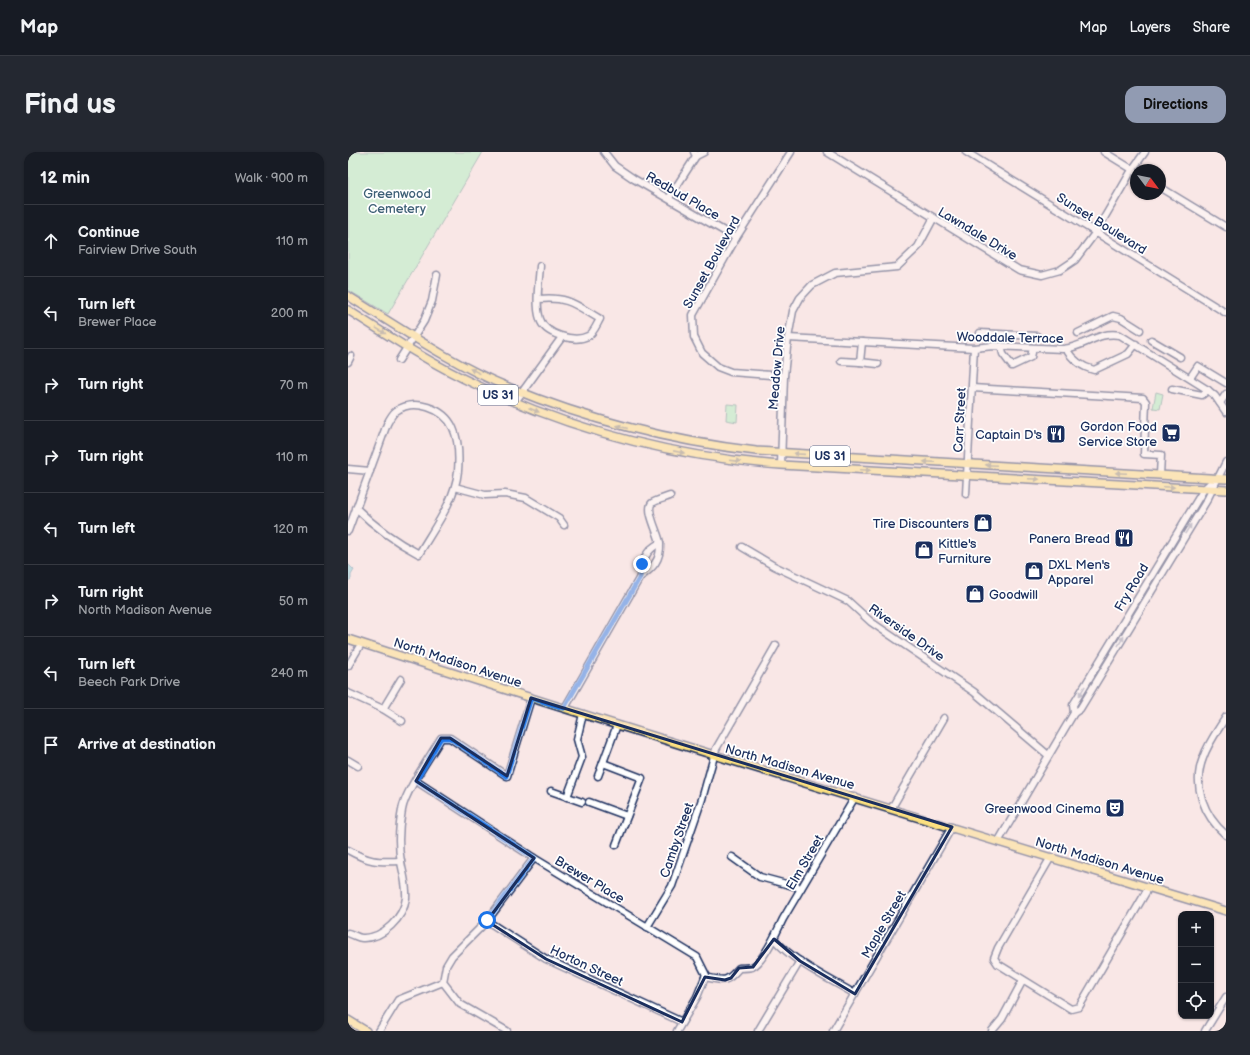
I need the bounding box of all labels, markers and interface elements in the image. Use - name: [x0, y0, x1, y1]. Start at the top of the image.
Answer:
- text: Map: [20, 16, 58, 39]
- text: Map: [1079, 19, 1107, 36]
- text: Layers: [1129, 19, 1171, 36]
- text: Share: [1193, 19, 1230, 36]
- button: Directions: [1125, 86, 1226, 123]
- text: Find us: [24, 88, 116, 121]
- north arrow: [1130, 164, 1166, 200]
- text: 12 min: [40, 168, 90, 188]
- street label: Redbud Place: [643, 168, 723, 224]
- text: Walk · 900 m: [235, 170, 308, 186]
- park label: Greenwood Cemetery: [363, 186, 431, 217]
- street label: Sunset Boulevard: [1053, 190, 1150, 258]
- street label: Lawndale Drive: [935, 204, 1020, 264]
- street label: Sunset Boulevard: [680, 213, 744, 312]
- text: Continue: [78, 223, 140, 242]
- icon: ahead: [40, 230, 62, 252]
- text: 110 m: [276, 233, 308, 249]
- text: Fairview Drive South: [78, 242, 197, 258]
- text: Turn left: [78, 295, 135, 314]
- icon: left: [40, 302, 62, 324]
- text: 200 m: [271, 305, 308, 321]
- text: Brewer Place: [78, 314, 157, 330]
- street label: Meadow Drive: [765, 325, 789, 411]
- one-way arrow: [375, 327, 387, 334]
- street label: Wooddale Terrace: [956, 329, 1064, 347]
- one-way arrow: [469, 368, 481, 374]
- icon: right: [40, 374, 62, 396]
- text: Turn right: [78, 375, 143, 394]
- text: 70 m: [280, 377, 308, 393]
- road number: US 31: [478, 385, 518, 405]
- street label: Carr Street: [950, 387, 970, 453]
- one-way arrow: [528, 407, 540, 413]
- place label: Gordon Food Service Store: [1079, 419, 1157, 450]
- supermarket icon: Gordon Food Service Store: [1160, 422, 1182, 444]
- one-way arrow: [616, 423, 629, 429]
- restaurant icon: Captain D's: [1045, 423, 1067, 445]
- place label: Captain D's: [975, 427, 1043, 443]
- icon: right: [40, 446, 62, 468]
- road number: US 31: [810, 446, 850, 466]
- text: Turn right: [78, 447, 143, 466]
- text: 110 m: [276, 449, 308, 465]
- one-way arrow: [673, 449, 686, 455]
- one-way arrow: [793, 451, 805, 458]
- one-way arrow: [729, 458, 741, 464]
- one-way arrow: [923, 458, 935, 465]
- one-way arrow: [985, 462, 997, 469]
- one-way arrow: [859, 466, 871, 473]
- one-way arrow: [1115, 469, 1127, 476]
- one-way arrow: [1028, 476, 1040, 483]
- one-way arrow: [1163, 484, 1176, 490]
- shop icon: Tire Discounters: [972, 512, 994, 534]
- place label: Tire Discounters: [873, 516, 970, 532]
- icon: left: [40, 518, 62, 540]
- text: Turn left: [78, 519, 135, 538]
- text: 120 m: [273, 521, 308, 537]
- one-way arrow: [1185, 523, 1192, 535]
- restaurant icon: Panera Bread: [1113, 527, 1135, 549]
- place label: Panera Bread: [1029, 531, 1110, 547]
- place label: Kittle's Furniture: [938, 536, 992, 567]
- shop icon: Kittle's Furniture: [913, 539, 935, 561]
- route end: [633, 555, 651, 573]
- place label: DXL Men's Apparel: [1048, 557, 1110, 588]
- shop icon: DXL Men's Apparel: [1023, 560, 1045, 582]
- street label: Fry Road: [1111, 561, 1152, 614]
- text: Turn right: [78, 583, 143, 602]
- shop icon: Goodwill: [964, 583, 986, 605]
- place label: Goodwill: [989, 587, 1038, 603]
- icon: right: [40, 590, 62, 612]
- text: 50 m: [279, 593, 308, 609]
- street label: Riverside Drive: [865, 601, 948, 665]
- text: North Madison Avenue: [78, 602, 212, 618]
- street label: North Madison Avenue: [391, 635, 524, 691]
- one-way arrow: [1117, 635, 1124, 646]
- text: Turn left: [78, 655, 135, 674]
- icon: left: [40, 662, 62, 684]
- text: 240 m: [271, 665, 308, 681]
- text: Beech Park Drive: [78, 674, 180, 690]
- one-way arrow: [1078, 685, 1085, 697]
- icon: arrive: [40, 734, 62, 756]
- text: Arrive at destination: [78, 735, 216, 754]
- street label: North Madison Avenue: [723, 741, 857, 793]
- theatre icon: Greenwood Cinema: [1104, 797, 1126, 819]
- street label: Camby Street: [657, 801, 697, 880]
- place label: Greenwood Cinema: [984, 801, 1101, 817]
- street label: Elm Street: [783, 832, 827, 893]
- street label: North Madison Avenue: [1033, 834, 1166, 888]
- street label: Brewer Place: [552, 853, 628, 907]
- street label: Maple Street: [858, 888, 910, 961]
- route start: [478, 911, 496, 929]
- map controls: [1178, 911, 1214, 1019]
- button: +: [1178, 911, 1214, 947]
- street label: Horton Street: [547, 942, 626, 990]
- button: −: [1178, 947, 1214, 983]
- button: locate: [1178, 983, 1214, 1019]

